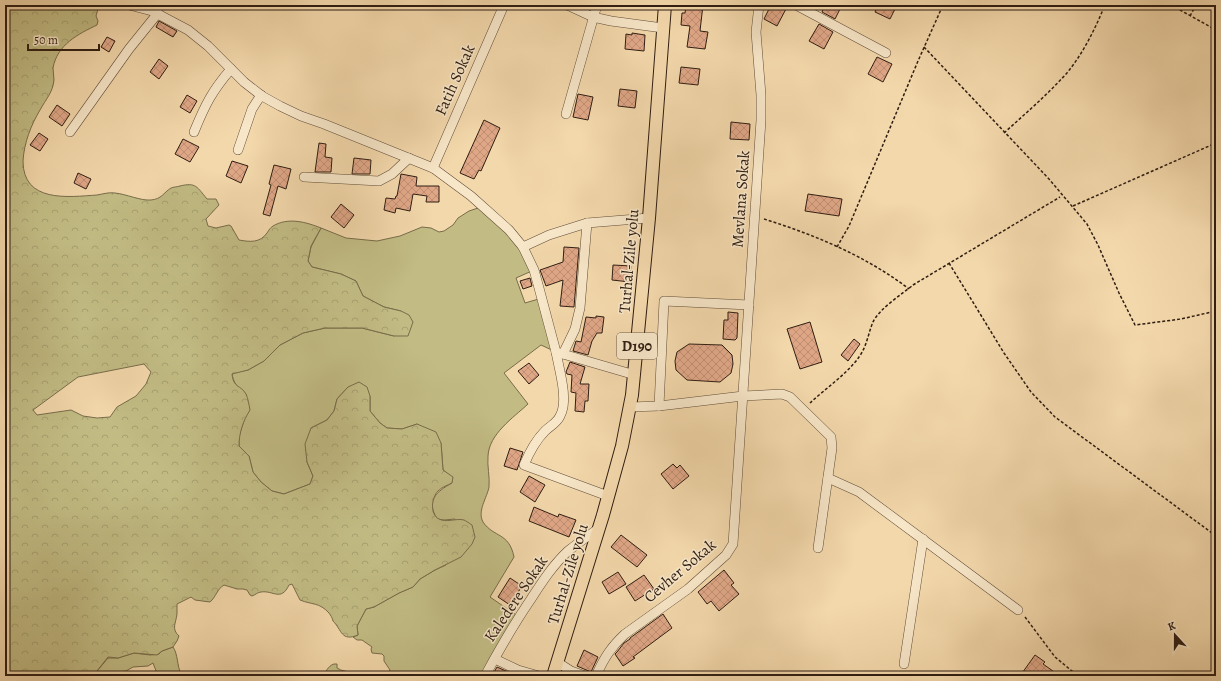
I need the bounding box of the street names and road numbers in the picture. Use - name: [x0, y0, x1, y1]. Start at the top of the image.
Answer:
- street label: Fatih Sokak: [430, 41, 480, 119]
- street label: Mevlana Sokak: [727, 150, 755, 248]
- street label: Turhal-Zile yolu: [613, 208, 645, 314]
- road number: D190: [617, 333, 657, 359]
- street label: Turhal-Zile yolu: [542, 521, 594, 627]
- street label: Cevher Sokak: [639, 534, 721, 608]
- street label: Kaledere Sokak: [479, 552, 553, 646]

